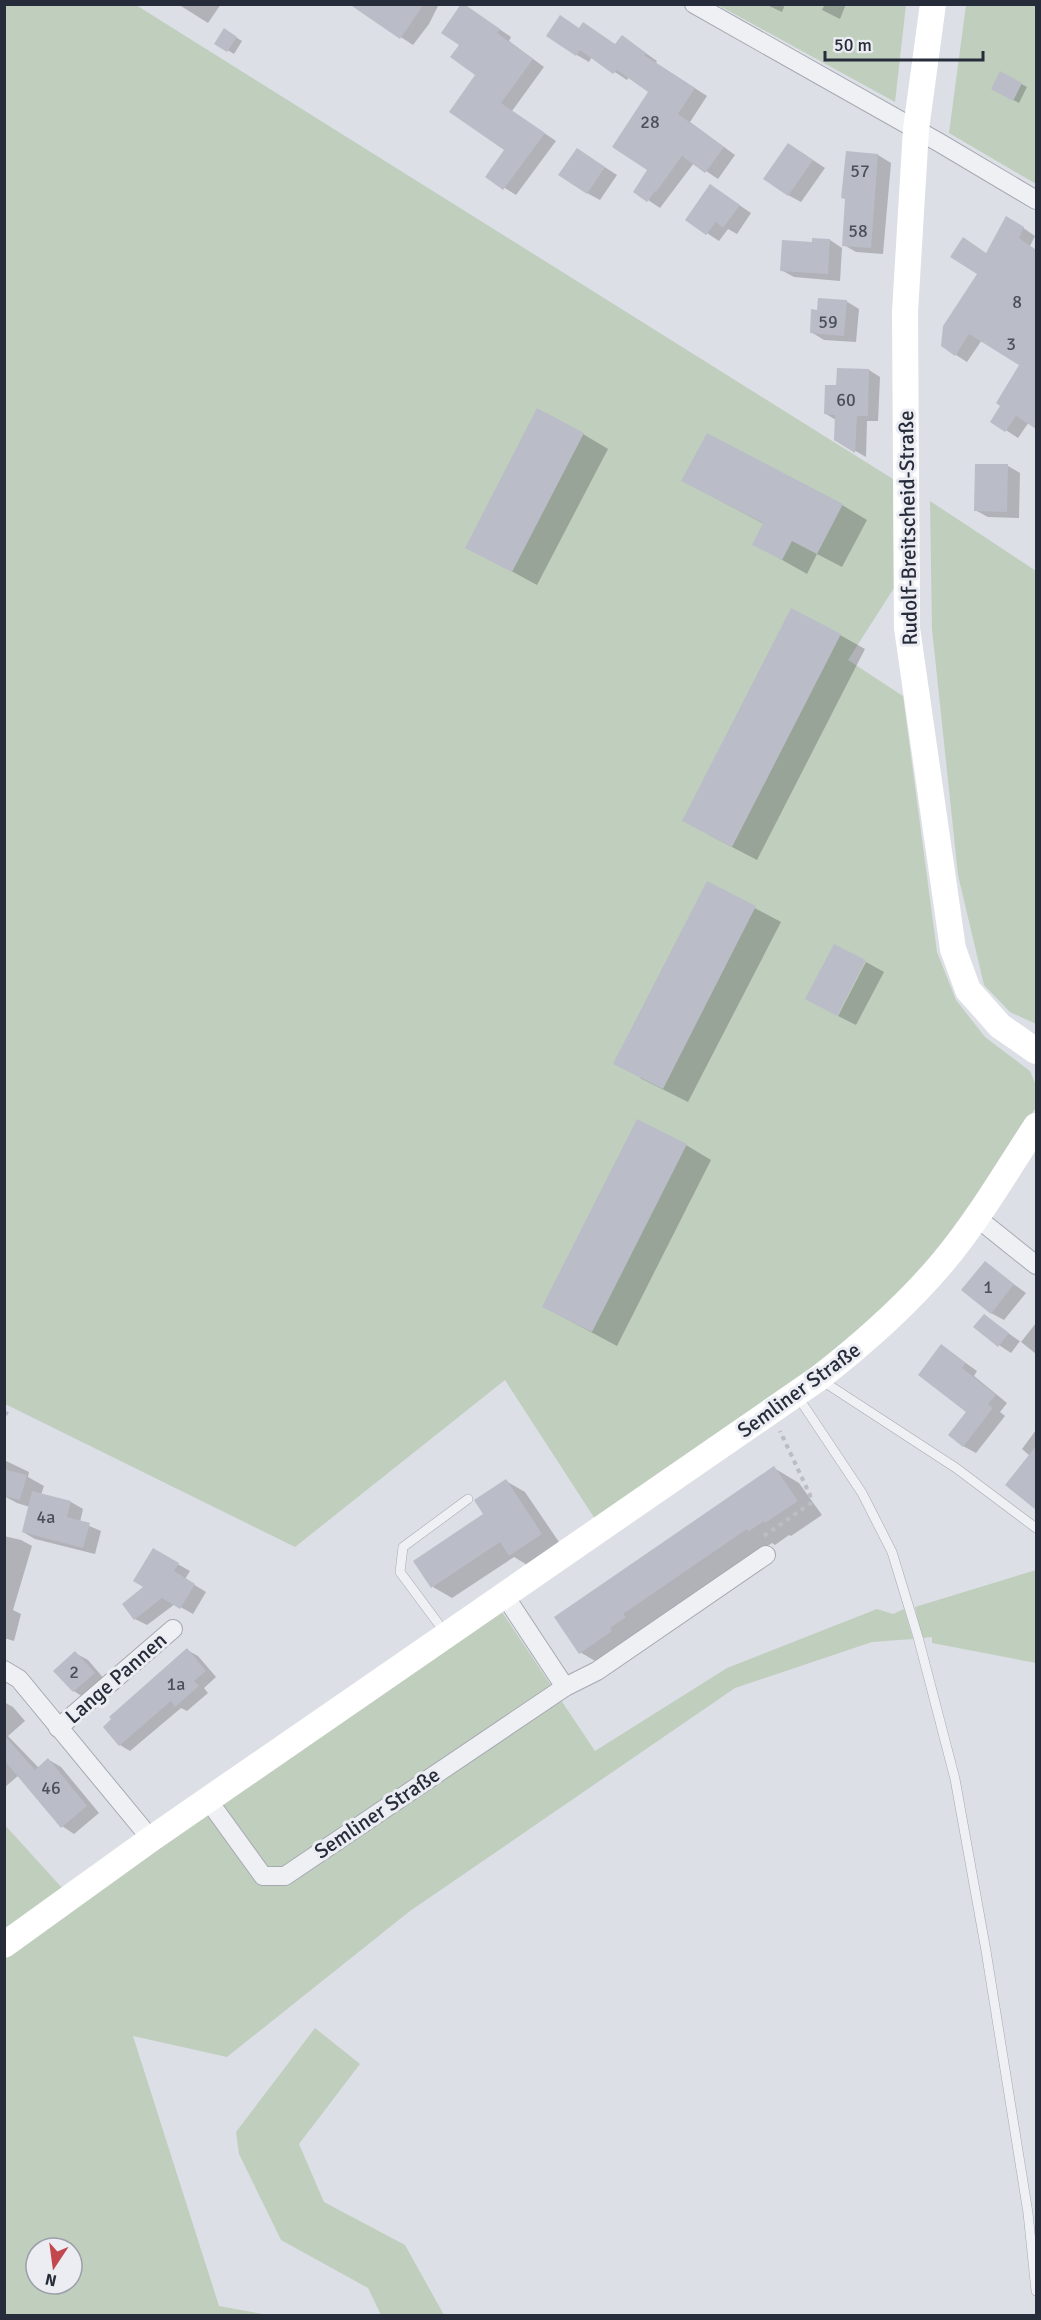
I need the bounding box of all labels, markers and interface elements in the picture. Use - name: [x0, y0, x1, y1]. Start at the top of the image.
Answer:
- scale bar: [825, 24, 982, 62]
- text: 50 m: [834, 34, 872, 56]
- house number: 28: [640, 111, 660, 133]
- house number: 57: [850, 160, 870, 182]
- house number: 58: [848, 220, 868, 242]
- house number: 8: [1012, 291, 1022, 313]
- house number: 59: [818, 311, 838, 333]
- house number: 3: [1006, 333, 1016, 355]
- house number: 60: [836, 389, 856, 411]
- street label: Rudolf-Breitscheid-Straße: [893, 410, 923, 646]
- house number: 1: [983, 1276, 993, 1298]
- street label: Semliner Straße: [732, 1337, 866, 1443]
- house number: 4a: [37, 1506, 55, 1528]
- street label: Lange Pannen: [60, 1627, 172, 1729]
- house number: 2: [69, 1661, 79, 1683]
- house number: 1a: [167, 1673, 185, 1695]
- street label: Semliner Straße: [309, 1761, 445, 1865]
- house number: 46: [41, 1777, 61, 1799]
- north arrow: [24, 2236, 84, 2296]
- text: N: [43, 2269, 59, 2291]

